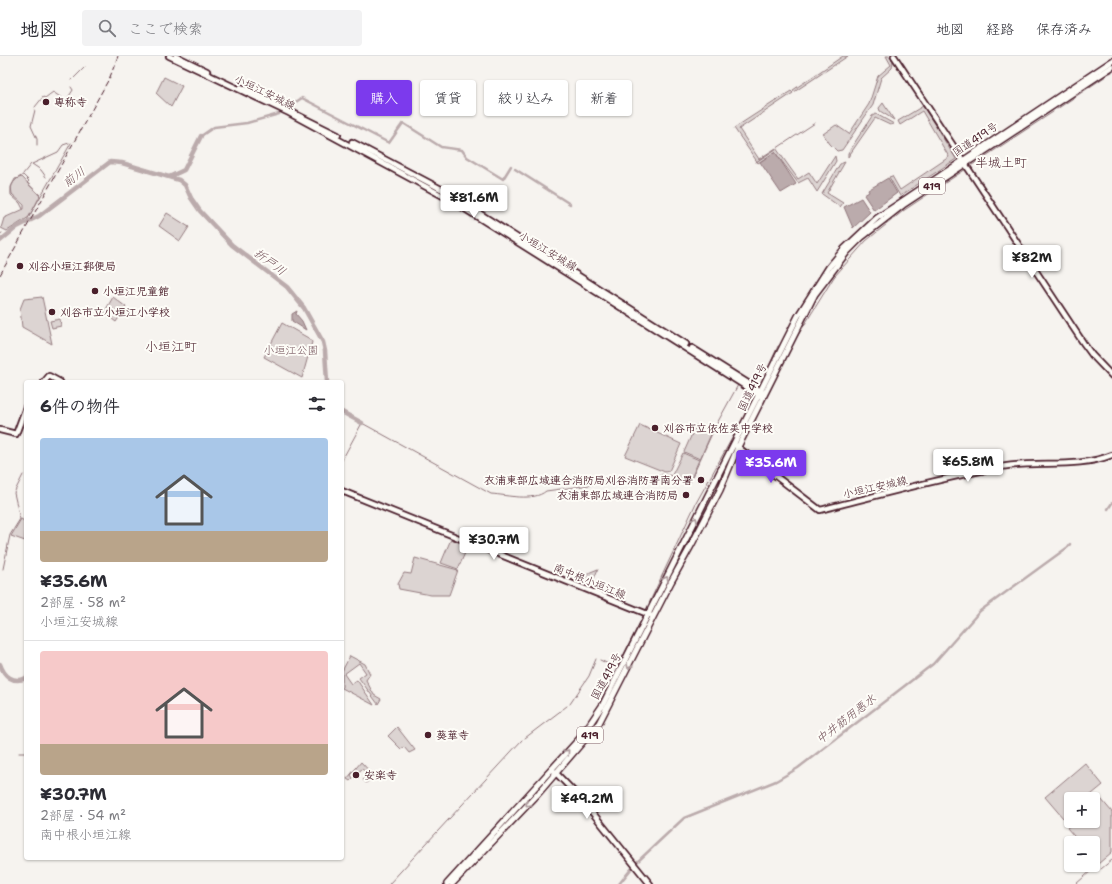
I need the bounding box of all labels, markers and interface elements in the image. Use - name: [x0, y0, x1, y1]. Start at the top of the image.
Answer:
- search box: [82, 10, 362, 46]
- text: 地図: [20, 17, 58, 42]
- icon: search: [96, 17, 118, 39]
- text: ここで検索: [128, 19, 203, 39]
- text: 地図: [936, 20, 964, 38]
- text: 経路: [986, 20, 1014, 38]
- text: 保存済み: [1036, 20, 1092, 38]
- street label: 小垣江安城線: [232, 71, 298, 114]
- chip: 購入: [356, 80, 412, 116]
- chip: 賃貸: [420, 80, 476, 116]
- chip: 絞り込み: [484, 80, 568, 116]
- chip: 新着: [576, 80, 632, 116]
- place label: 専称寺: [54, 95, 87, 110]
- marker: 専称寺: [41, 97, 51, 107]
- street label: 国道419号: [950, 119, 1001, 160]
- district label: 半城土町: [975, 154, 1027, 171]
- water label: 前川: [60, 163, 88, 191]
- road number: 419: [919, 178, 945, 194]
- pin: ¥81.6M: [441, 185, 507, 219]
- text: ¥81.6M: [449, 189, 499, 206]
- street label: 小垣江安城線: [516, 228, 580, 275]
- water label: 折戸川: [251, 245, 289, 279]
- pin: ¥82M: [1008, 245, 1056, 279]
- text: ¥82M: [1012, 249, 1052, 266]
- place label: 刈谷小垣江郵便局: [28, 259, 116, 274]
- marker: 刈谷小垣江郵便局: [15, 261, 25, 271]
- place label: 小垣江児童館: [103, 284, 169, 299]
- marker: 小垣江児童館: [90, 286, 100, 296]
- place label: 刈谷市立小垣江小学校: [60, 305, 170, 320]
- marker: 刈谷市立小垣江小学校: [47, 307, 57, 317]
- district label: 小垣江町: [145, 338, 197, 355]
- park label: 小垣江公園: [264, 343, 319, 358]
- street label: 国道419号: [734, 361, 771, 414]
- icon: filters: [306, 393, 328, 415]
- text: 6件の物件: [40, 395, 120, 417]
- place label: 刈谷市立依佐美中学校: [663, 421, 773, 436]
- marker: 刈谷市立依佐美中学校: [650, 423, 660, 433]
- pin: ¥65.8M: [935, 449, 1001, 483]
- pin: ¥35.6M: [738, 450, 804, 484]
- text: ¥65.8M: [942, 453, 994, 470]
- text: ¥35.6M: [745, 454, 797, 471]
- icon: home: [148, 464, 220, 536]
- place label: 衣浦東部広域連合消防局刈谷消防署南分署: [484, 473, 693, 488]
- street label: 小垣江安城線: [841, 473, 909, 502]
- marker: 衣浦東部広域連合消防局刈谷消防署南分署: [696, 475, 706, 485]
- place label: 衣浦東部広域連合消防局: [557, 488, 678, 503]
- marker: 衣浦東部広域連合消防局: [681, 490, 691, 500]
- one-way arrow: [690, 517, 697, 525]
- pin: ¥30.7M: [461, 527, 527, 561]
- text: ¥30.7M: [468, 531, 520, 548]
- street label: 南中根小垣江線: [551, 560, 628, 603]
- text: ¥35.6M: [40, 570, 107, 592]
- one-way arrow: [661, 575, 669, 583]
- text: 2部屋 · 58 m²: [40, 594, 126, 611]
- text: 小垣江安城線: [40, 613, 118, 630]
- street label: 国道419号: [588, 650, 625, 703]
- one-way arrow: [626, 662, 634, 669]
- icon: home: [148, 677, 220, 749]
- water label: 中井筋用悪水: [813, 691, 879, 747]
- road number: 419: [577, 727, 603, 743]
- place label: 葵華寺: [436, 728, 469, 743]
- marker: 葵華寺: [423, 730, 433, 740]
- one-way arrow: [563, 749, 570, 756]
- place label: 安楽寺: [364, 768, 397, 783]
- marker: 安楽寺: [351, 770, 361, 780]
- text: ¥30.7M: [40, 783, 107, 805]
- pin: ¥49.2M: [554, 786, 620, 820]
- text: ¥49.2M: [561, 790, 613, 807]
- map controls: [1064, 792, 1100, 872]
- button: +: [1064, 792, 1100, 828]
- one-way arrow: [525, 799, 533, 807]
- text: 2部屋 · 54 m²: [40, 807, 126, 824]
- text: 南中根小垣江線: [40, 826, 131, 843]
- button: −: [1064, 836, 1100, 872]

